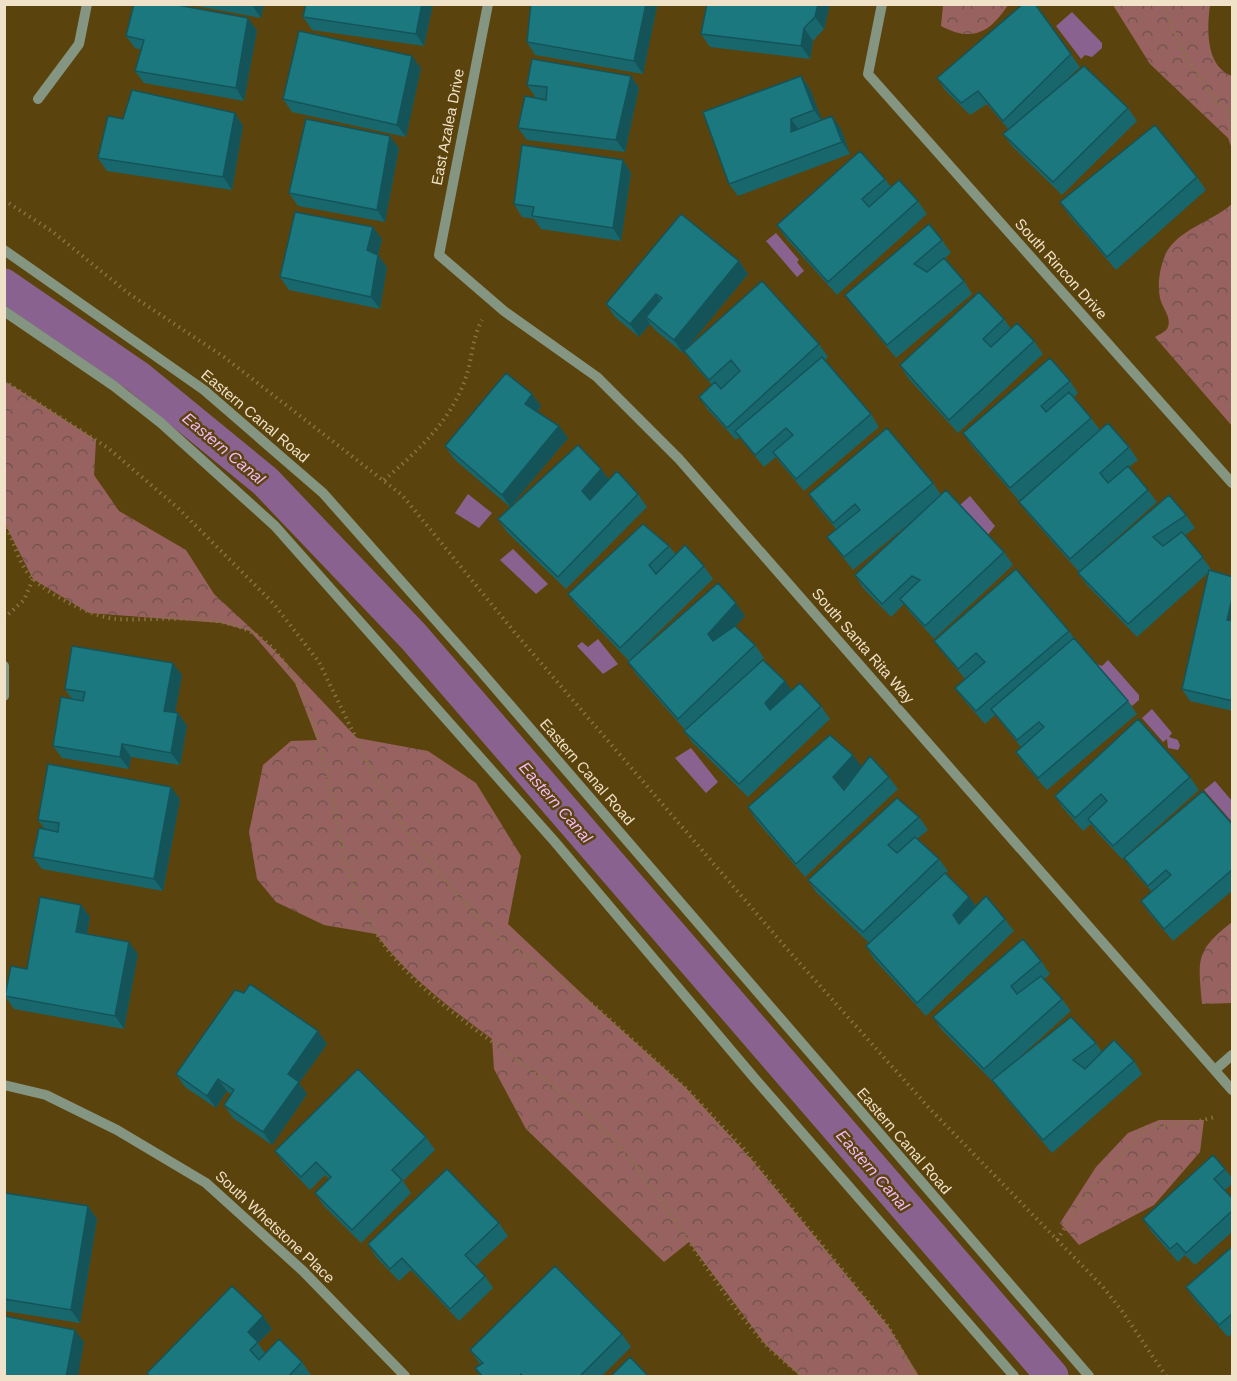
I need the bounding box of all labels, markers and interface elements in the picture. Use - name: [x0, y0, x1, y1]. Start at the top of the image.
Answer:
- street label: East Azalea Drive: [428, 67, 467, 187]
- street label: South Rincon Drive: [1012, 215, 1111, 322]
- street label: Eastern Canal Road: [197, 366, 313, 466]
- water label: Eastern Canal: [179, 408, 269, 488]
- street label: South Santa Rita Way: [809, 585, 918, 707]
- street label: Eastern Canal Road: [536, 715, 638, 829]
- water label: Eastern Canal: [515, 757, 597, 847]
- street label: Eastern Canal Road: [853, 1084, 955, 1198]
- water label: Eastern Canal: [832, 1125, 914, 1215]
- street label: South Whetstone Place: [212, 1167, 338, 1286]

